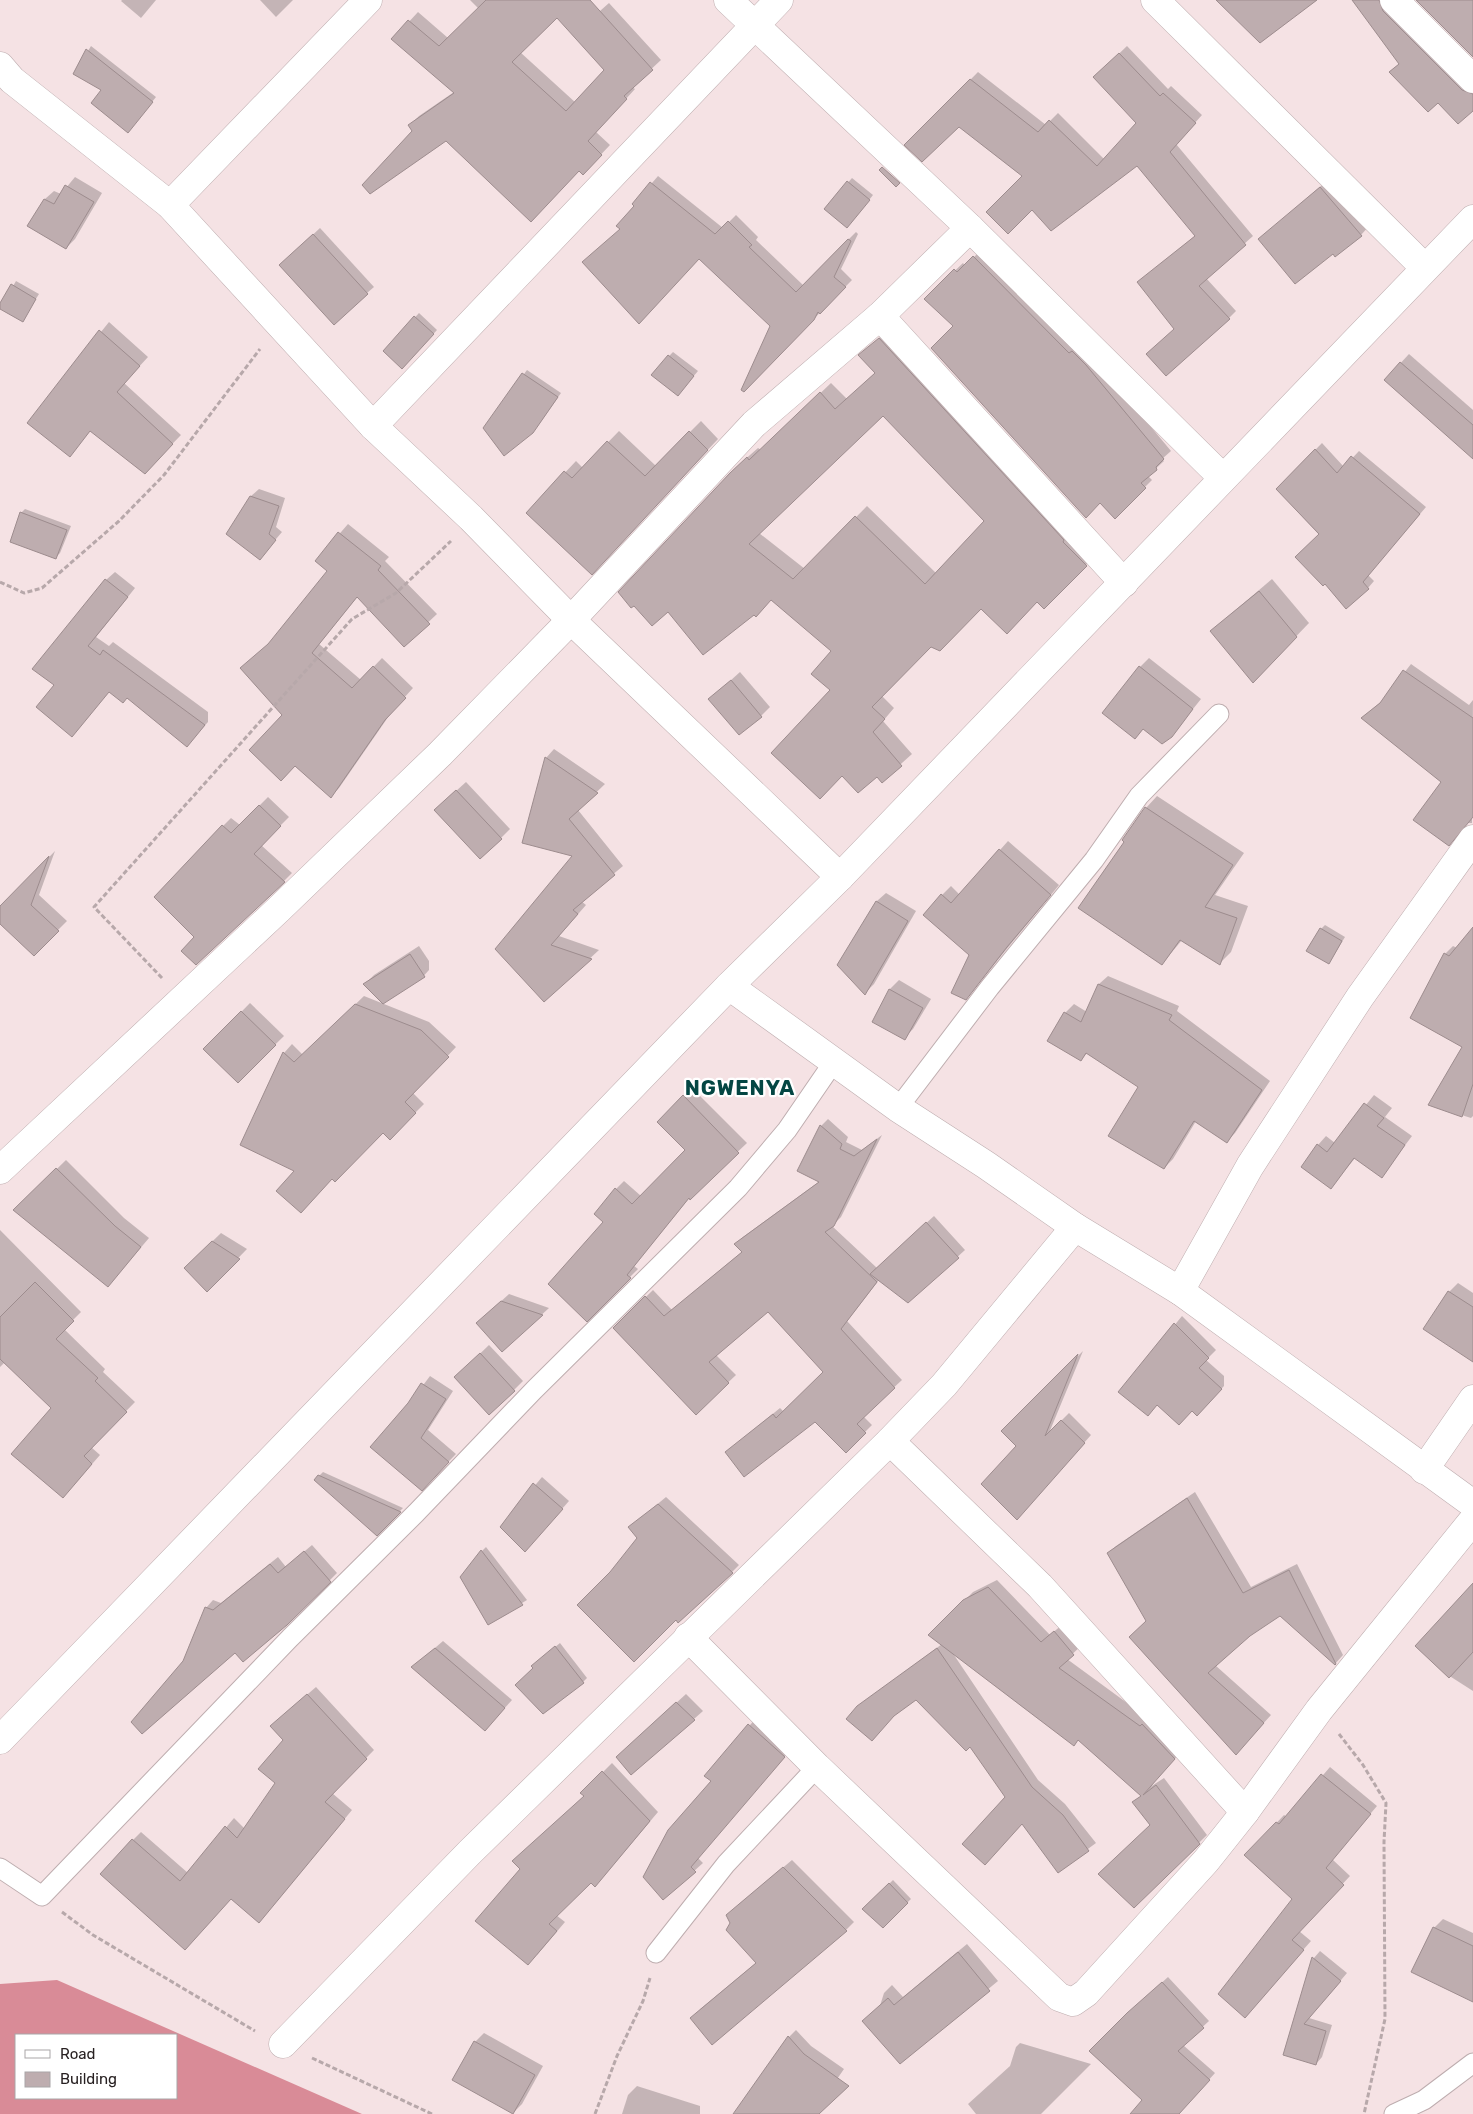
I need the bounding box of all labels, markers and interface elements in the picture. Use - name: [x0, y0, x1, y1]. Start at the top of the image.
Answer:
- district label: NGWENYA: [685, 1075, 795, 1100]
- legend: [15, 2034, 178, 2099]
- text: Road: [60, 2045, 96, 2063]
- text: Building: [60, 2070, 117, 2088]

